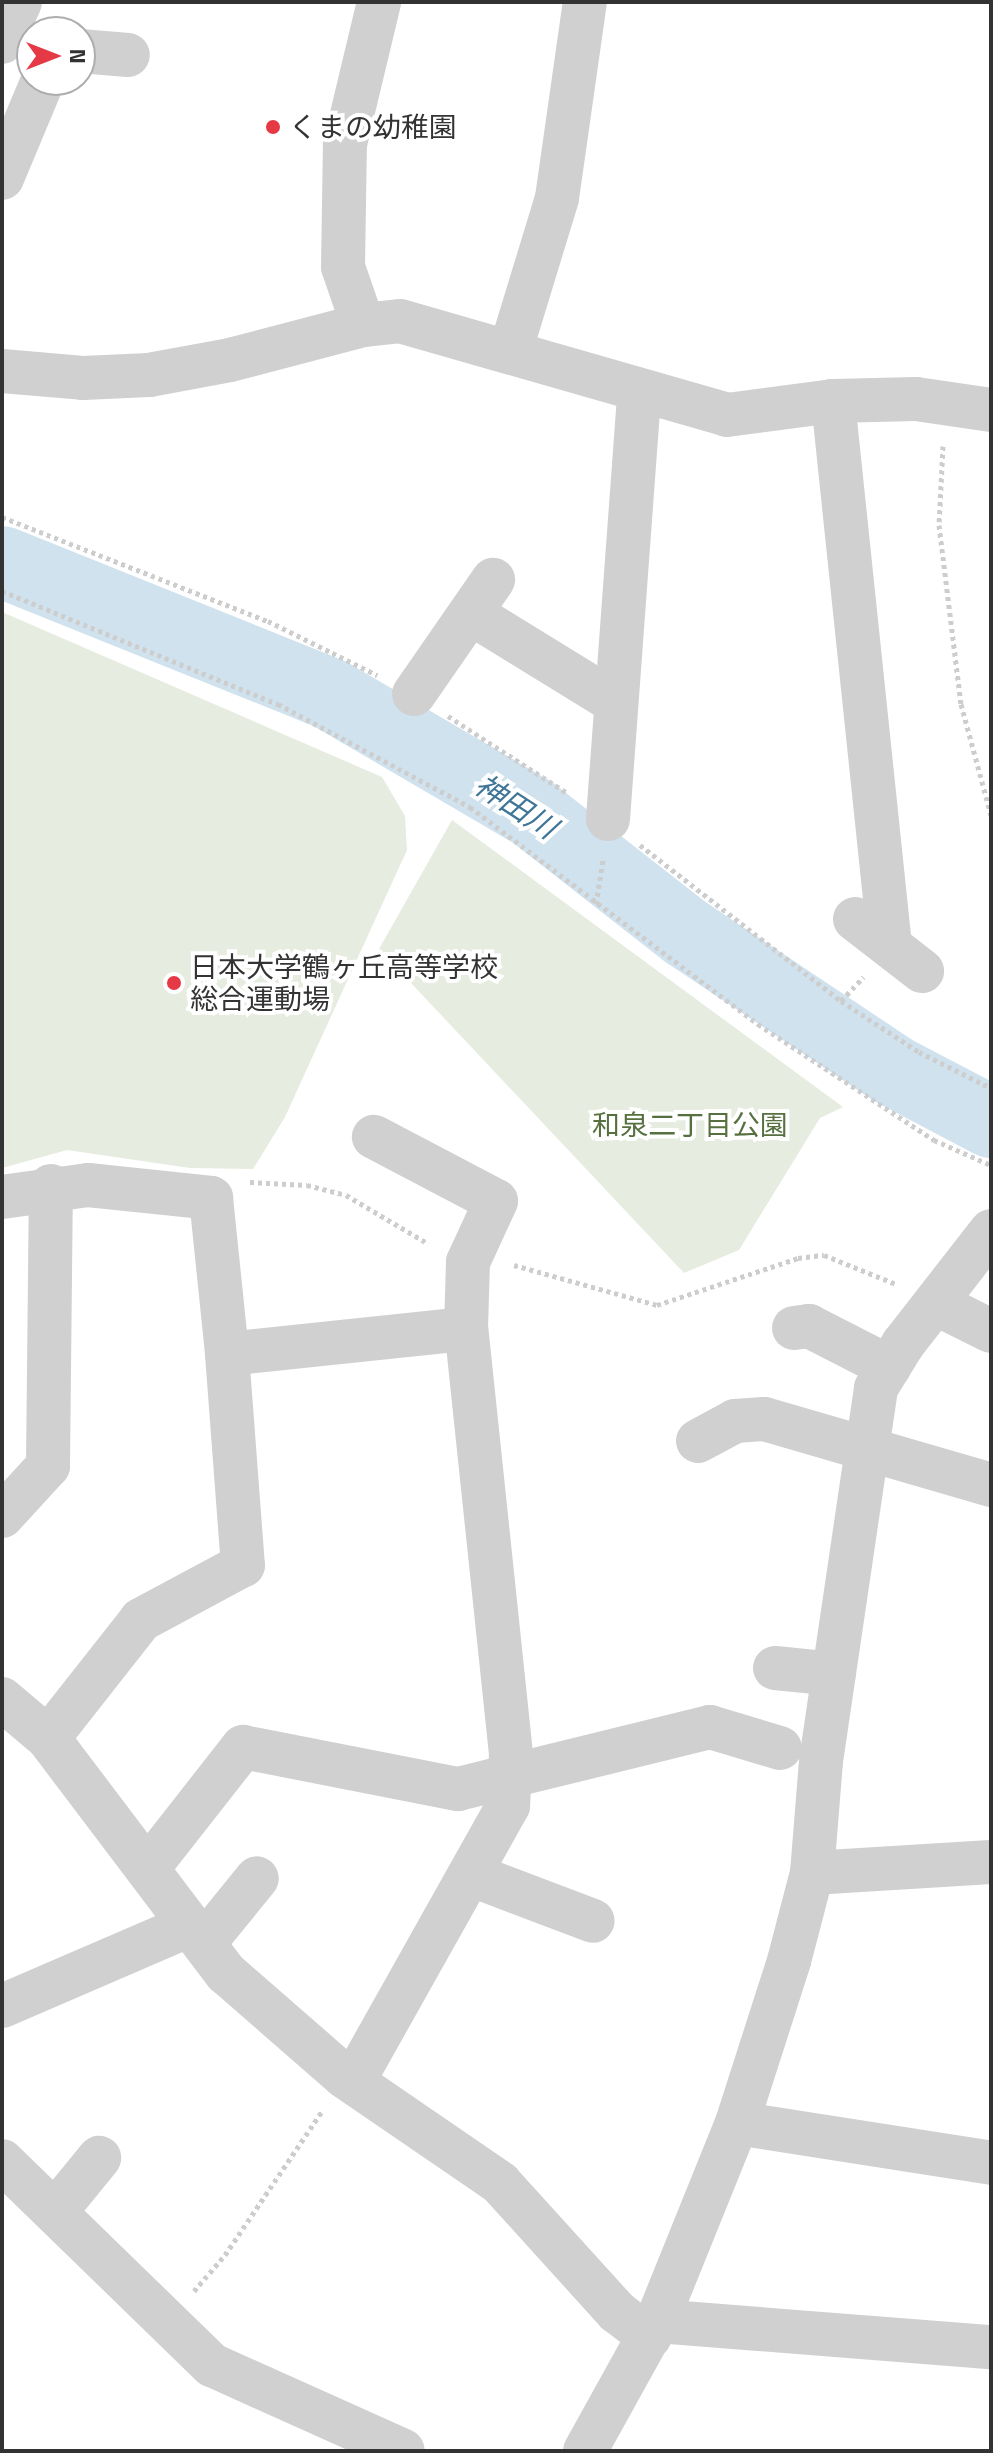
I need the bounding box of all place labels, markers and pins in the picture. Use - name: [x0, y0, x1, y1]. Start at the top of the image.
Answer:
- place label: くまの幼稚園: [289, 110, 457, 144]
- marker: くまの幼稚園: [264, 118, 282, 136]
- place label: 日本大学鶴ヶ丘高等学校 総合運動場: [190, 950, 498, 1016]
- marker: 日本大学鶴ヶ丘高等学校 総合運動場: [165, 974, 183, 992]

